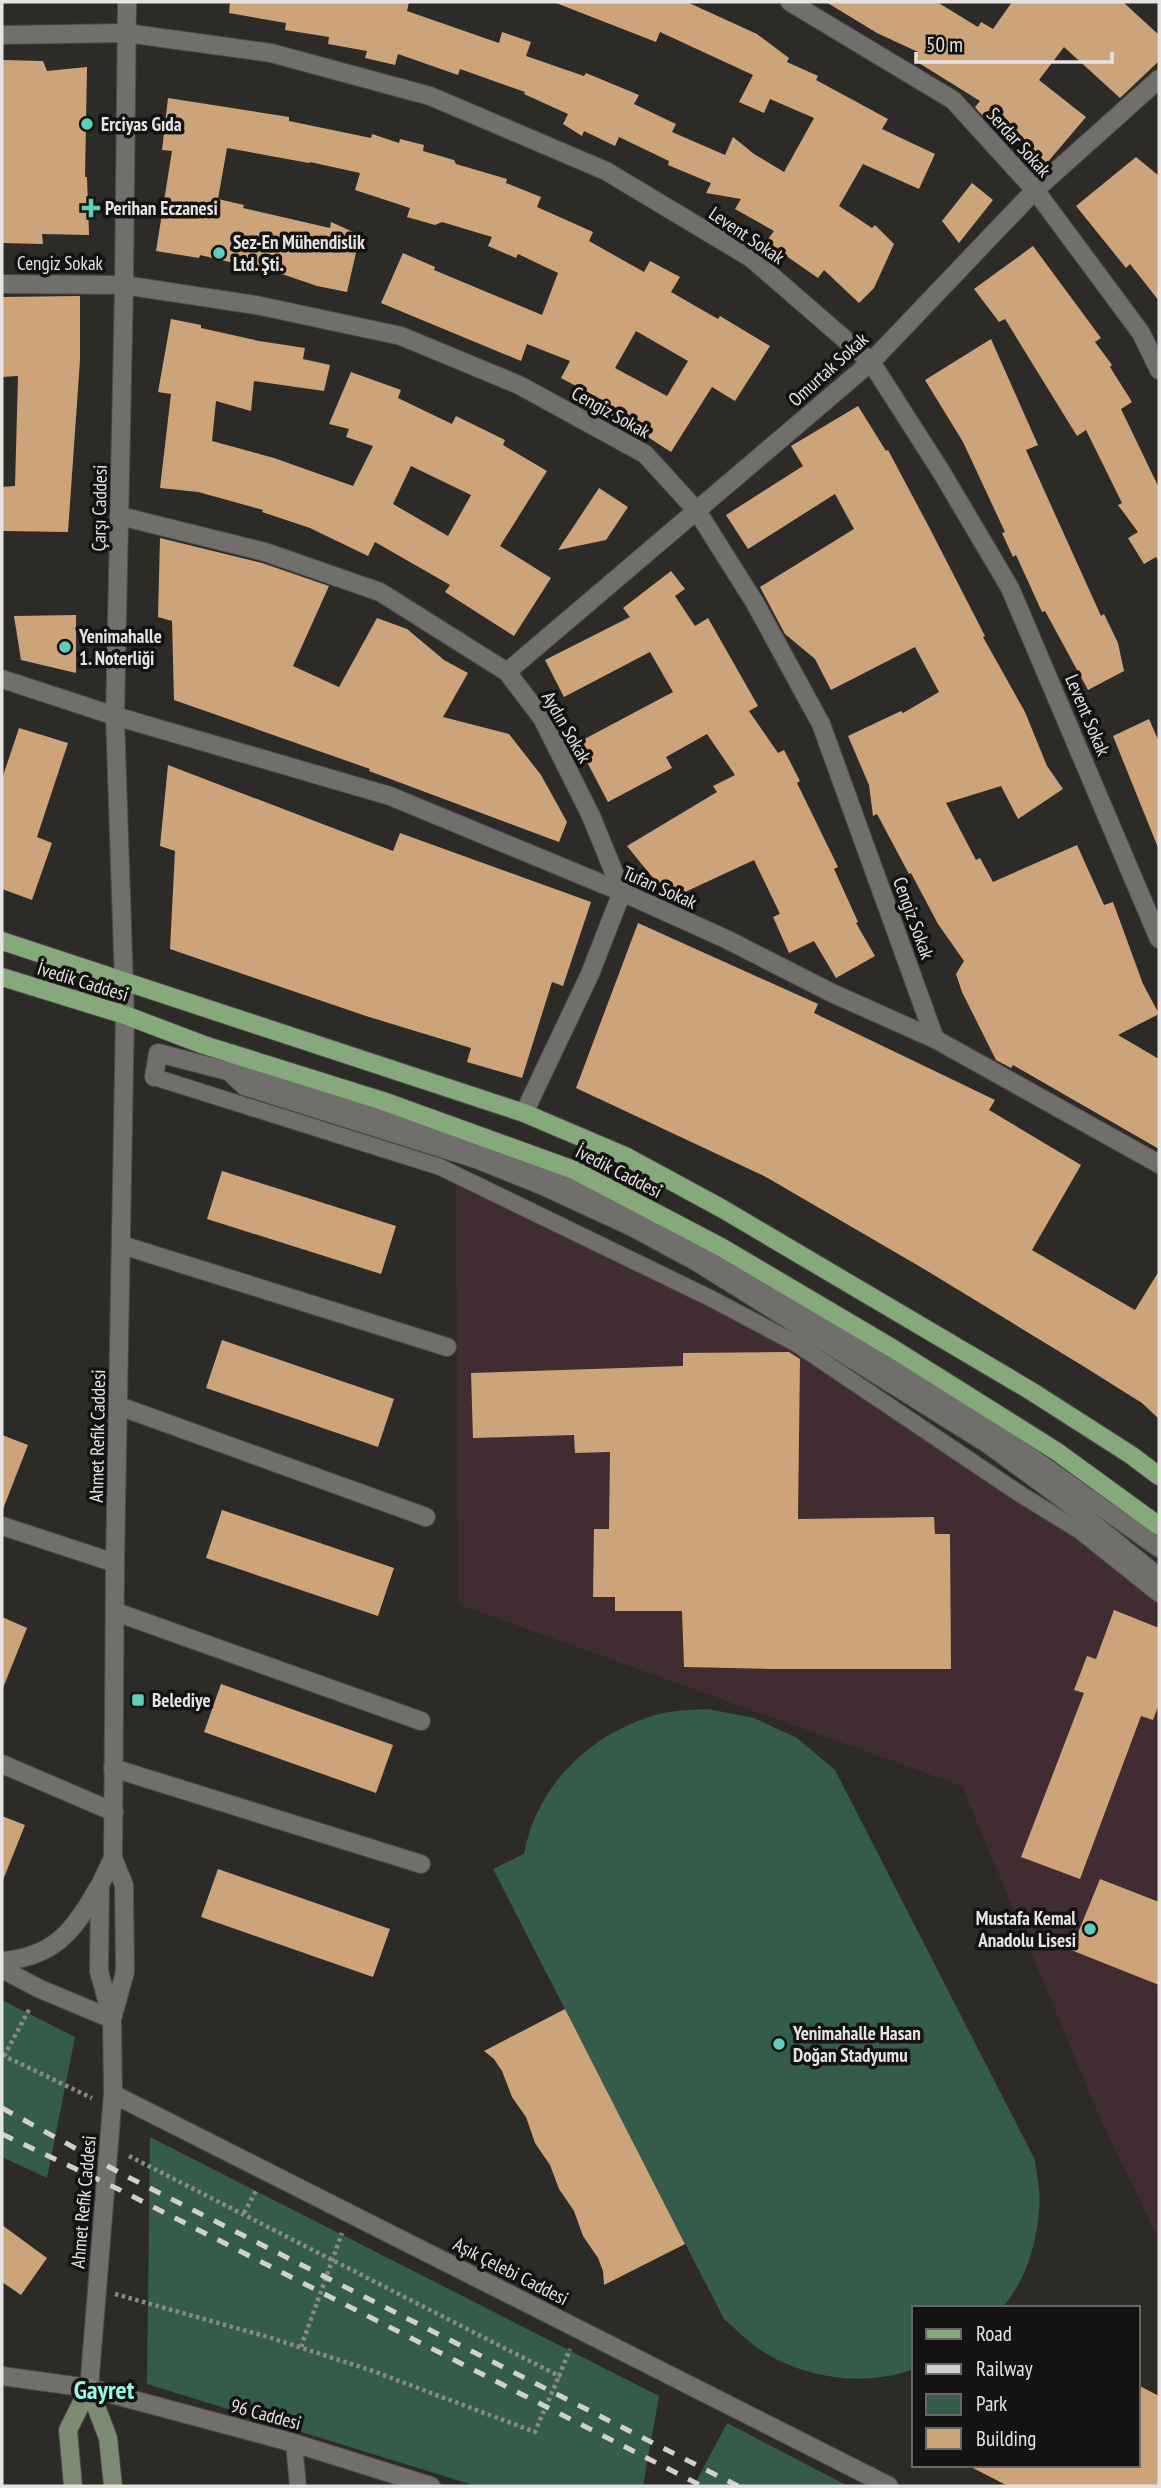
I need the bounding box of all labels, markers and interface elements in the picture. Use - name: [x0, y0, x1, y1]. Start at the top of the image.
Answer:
- scale bar: [916, 21, 1112, 65]
- text: 50 m: [926, 31, 963, 58]
- street label: Serdar Sokak: [982, 102, 1057, 182]
- place label: Erciyas Gıda: [101, 112, 182, 136]
- marker: Erciyas Gıda: [79, 116, 95, 132]
- place label: Perihan Eczanesi: [105, 196, 218, 220]
- marker: Perihan Eczanesi: [83, 200, 99, 216]
- street label: Levent Sokak: [705, 201, 790, 269]
- place label: Sez-En Mühendislik Ltd. Şti.: [233, 230, 365, 276]
- marker: Sez-En Mühendislik Ltd. Şti.: [211, 245, 227, 261]
- street label: Cengiz Sokak: [17, 251, 104, 275]
- street label: Omurtak Sokak: [783, 326, 873, 411]
- street label: Cengiz Sokak: [568, 381, 655, 444]
- street label: Çarşı Caddesi: [86, 464, 112, 552]
- place label: Yenimahalle 1. Noterliği: [78, 624, 162, 670]
- marker: Yenimahalle 1. Noterliği: [57, 639, 73, 655]
- street label: Levent Sokak: [1060, 671, 1116, 760]
- street label: Aydın Sokak: [537, 687, 597, 768]
- street label: Tufan Sokak: [619, 860, 701, 914]
- street label: Cengiz Sokak: [888, 874, 940, 963]
- street label: İvedik Caddesi: [35, 956, 131, 1006]
- street label: İvedik Caddesi: [572, 1139, 666, 1203]
- street label: Ahmet Refik Caddesi: [84, 1369, 110, 1503]
- place label: Belediye: [152, 1688, 211, 1712]
- marker: Belediye: [130, 1692, 146, 1708]
- place label: Mustafa Kemal Anadolu Lisesi: [976, 1906, 1076, 1952]
- marker: Mustafa Kemal Anadolu Lisesi: [1082, 1921, 1098, 1937]
- place label: Yenimahalle Hasan Doğan Stadyumu: [792, 2021, 921, 2067]
- marker: Yenimahalle Hasan Doğan Stadyumu: [771, 2036, 787, 2052]
- street label: Ahmet Refik Caddesi: [65, 2135, 101, 2269]
- street label: Aşık Çelebi Caddesi: [449, 2232, 573, 2310]
- legend: [912, 2306, 1140, 2467]
- text: Road: [976, 2320, 1012, 2347]
- text: Railway: [976, 2355, 1033, 2382]
- district label: Gayret: [74, 2373, 135, 2406]
- text: Park: [976, 2390, 1007, 2417]
- street label: 96 Caddesi: [228, 2393, 304, 2435]
- text: Building: [976, 2425, 1036, 2452]

